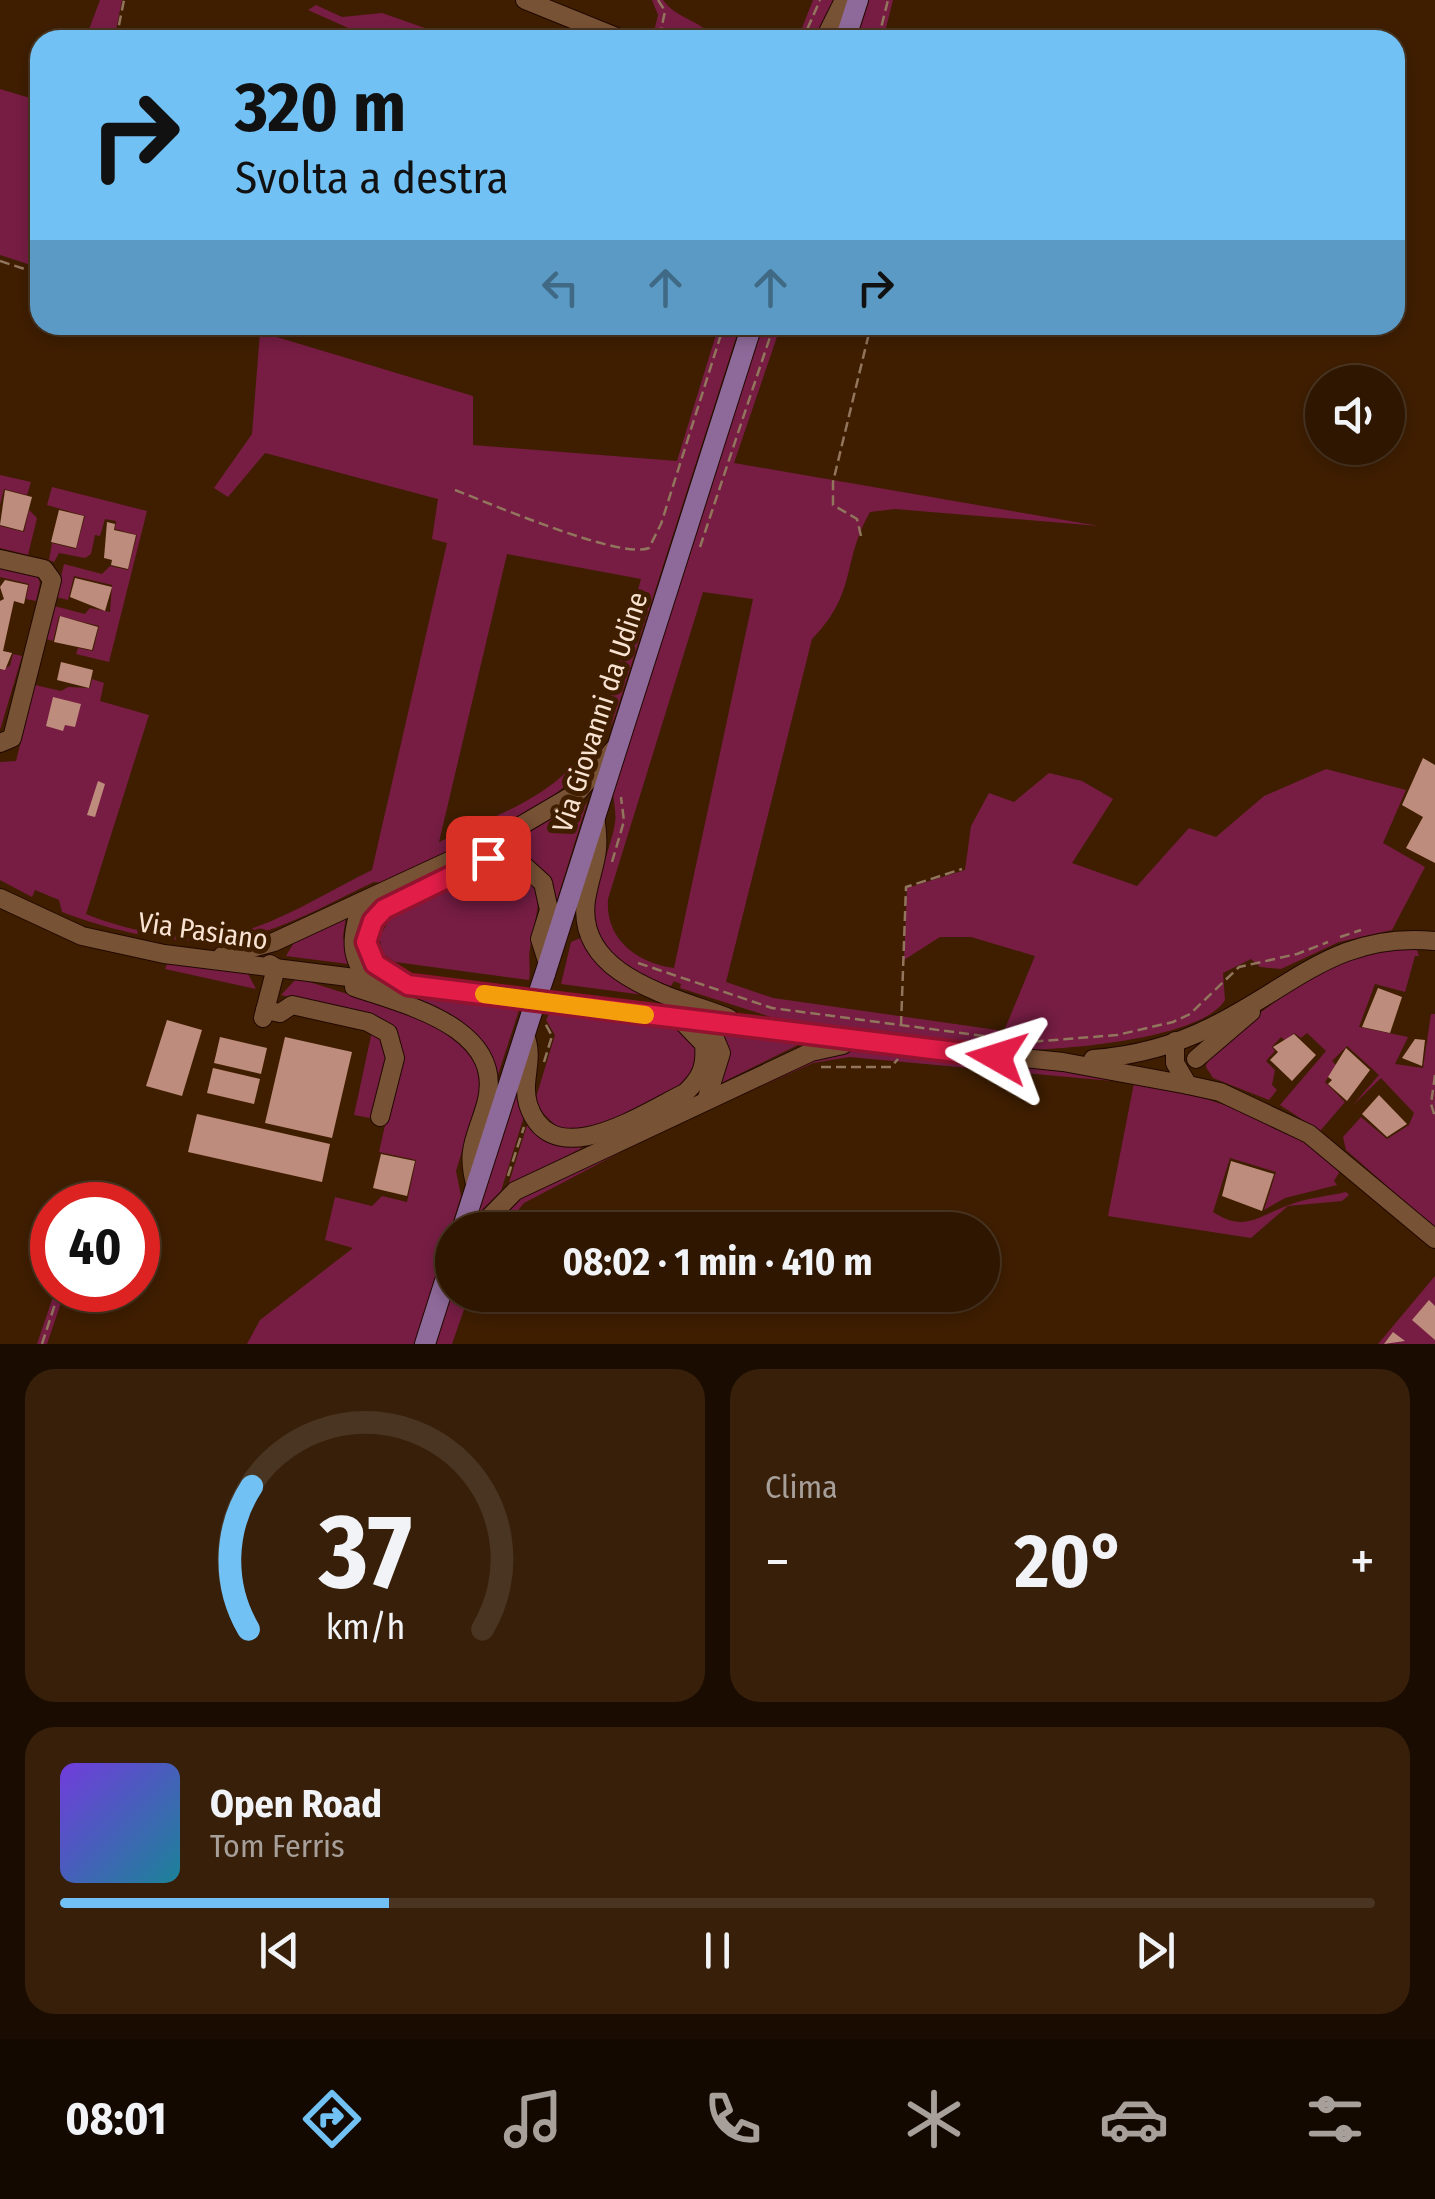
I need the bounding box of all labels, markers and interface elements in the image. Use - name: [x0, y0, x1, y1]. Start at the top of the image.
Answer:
- text: 320 m: [235, 66, 406, 150]
- icon: right: [70, 70, 200, 200]
- text: Svolta a destra: [235, 151, 509, 205]
- icon: left: [533, 260, 588, 315]
- icon: ahead: [638, 260, 693, 315]
- icon: ahead: [743, 260, 798, 315]
- icon: right: [848, 260, 903, 315]
- map controls: [1305, 365, 1405, 465]
- button: sound: [1305, 365, 1405, 465]
- street label: Via Giovanni da Udine: [546, 588, 654, 836]
- pin: [446, 816, 531, 901]
- icon: arrive: [461, 831, 516, 886]
- street label: Via Pasiano: [136, 906, 270, 956]
- position arrow: [945, 1005, 1049, 1109]
- speed limit sign: 40: [30, 1182, 160, 1312]
- text: 08:02 · 1 min · 410 m: [563, 1239, 872, 1285]
- text: Clima: [765, 1468, 838, 1506]
- text: 37: [318, 1490, 411, 1615]
- text: 20°: [1015, 1517, 1125, 1607]
- text: −: [765, 1529, 790, 1595]
- text: +: [1350, 1529, 1375, 1595]
- text: km/h: [325, 1606, 405, 1648]
- text: Open Road: [210, 1781, 382, 1827]
- text: Tom Ferris: [210, 1827, 345, 1865]
- icon: previous: [252, 1923, 307, 1978]
- icon: pause: [690, 1923, 745, 1978]
- icon: next: [1128, 1923, 1183, 1978]
- icon: directions: [297, 2084, 367, 2154]
- icon: music: [498, 2084, 568, 2154]
- icon: phone: [698, 2084, 768, 2154]
- icon: climate: [899, 2084, 969, 2154]
- icon: car: [1099, 2084, 1169, 2154]
- icon: filters: [1300, 2084, 1370, 2154]
- text: 08:01: [65, 2092, 167, 2146]

